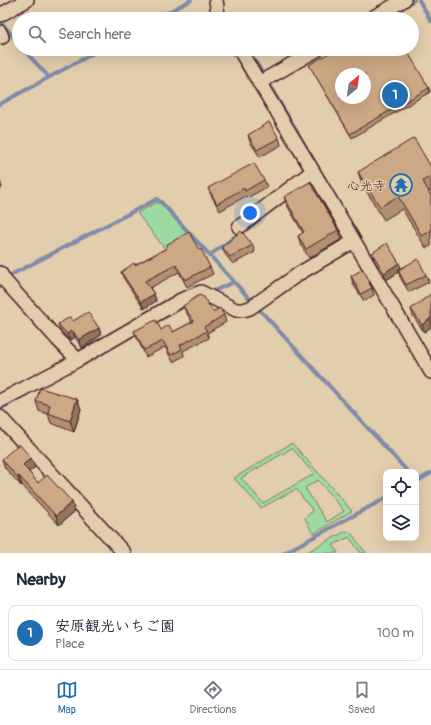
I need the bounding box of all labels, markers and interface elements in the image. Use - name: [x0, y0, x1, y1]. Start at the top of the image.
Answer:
- search box: [12, 12, 419, 56]
- icon: search: [26, 23, 48, 45]
- text: Search here: [58, 25, 131, 44]
- north arrow: [335, 68, 371, 104]
- pin: 1: [382, 80, 408, 110]
- temple icon: 心光寺: [388, 172, 414, 198]
- place label: 心光寺: [347, 178, 386, 194]
- your location: [240, 203, 260, 223]
- map controls: [383, 469, 419, 541]
- button: locate: [383, 469, 419, 505]
- button: layers: [383, 505, 419, 541]
- text: Nearby: [16, 569, 65, 590]
- text: 安原観光いちご園: [55, 617, 175, 636]
- text: 1: [27, 625, 33, 641]
- text: 100 m: [377, 625, 414, 641]
- text: Place: [55, 636, 84, 652]
- tab: Map: [56, 679, 78, 716]
- tab: Directions: [190, 679, 236, 716]
- tab: Saved: [348, 679, 375, 716]

